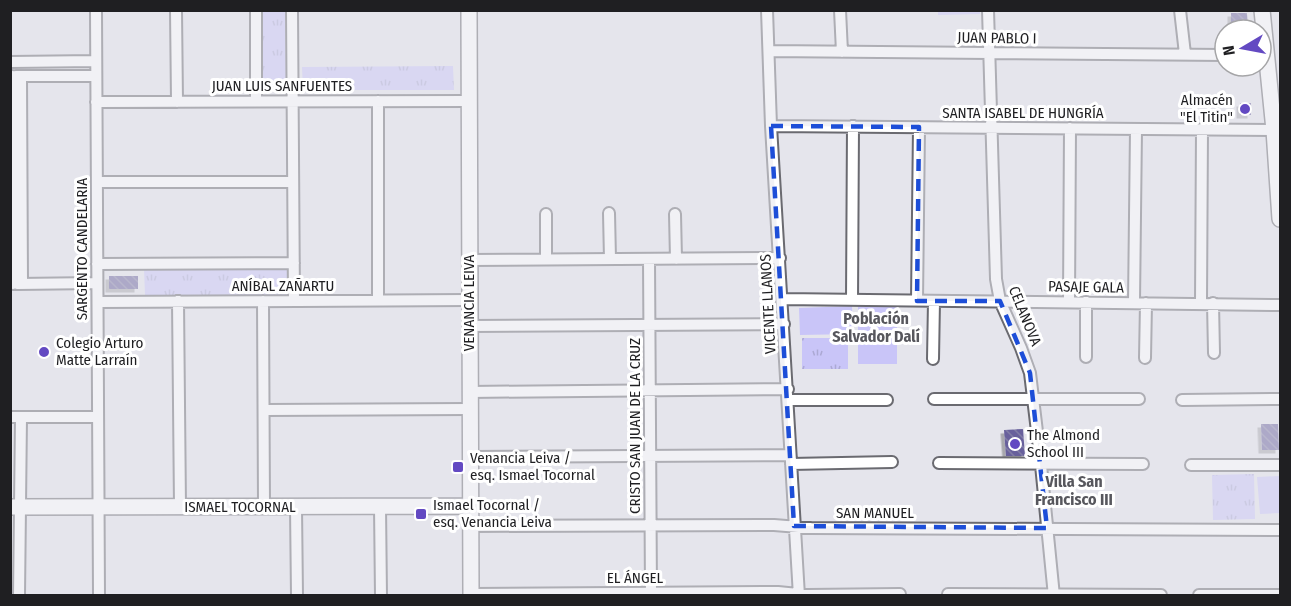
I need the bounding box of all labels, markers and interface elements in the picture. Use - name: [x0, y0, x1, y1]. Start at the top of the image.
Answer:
- north arrow: [1213, 18, 1273, 78]
- street label: JUAN PABLO I: [957, 28, 1037, 48]
- text: N: [1219, 44, 1239, 57]
- street label: JUAN LUIS SANFUENTES: [212, 77, 352, 95]
- place label: Almacén "El Titin": [1180, 91, 1233, 126]
- marker: Almacén "El Titin": [1238, 102, 1252, 116]
- street label: SANTA ISABEL DE HUNGRÍA: [942, 104, 1104, 122]
- street label: SARGENTO CANDELARIA: [73, 178, 91, 320]
- street label: VICENTE LLANOS: [756, 254, 780, 354]
- street label: VENANCIA LEIVA: [460, 255, 478, 351]
- street label: ANÍBAL ZAÑARTU: [232, 277, 334, 295]
- street label: PASAJE GALA: [1048, 277, 1124, 297]
- street label: CELANOVA: [1005, 283, 1045, 349]
- district label: Población Salvador Dalí: [832, 309, 921, 346]
- place label: Colegio Arturo Matte Larraín: [56, 334, 143, 369]
- street label: CRISTO SAN JUAN DE LA CRUZ: [626, 338, 644, 514]
- marker: Colegio Arturo Matte Larraín: [37, 345, 51, 359]
- place label: The Almond School III: [1027, 426, 1100, 461]
- marker: The Almond School III: [1008, 437, 1022, 451]
- place label: Venancia Leiva / esq. Ismael Tocornal: [470, 449, 595, 484]
- marker: Venancia Leiva / esq. Ismael Tocornal: [451, 460, 465, 474]
- district label: Villa San Francisco III: [1035, 472, 1113, 509]
- place label: Ismael Tocornal / esq. Venancia Leiva: [433, 496, 552, 531]
- street label: ISMAEL TOCORNAL: [184, 498, 296, 516]
- street label: SAN MANUEL: [836, 504, 914, 522]
- marker: Ismael Tocornal / esq. Venancia Leiva: [414, 507, 428, 521]
- street label: EL ÁNGEL: [607, 569, 664, 587]

